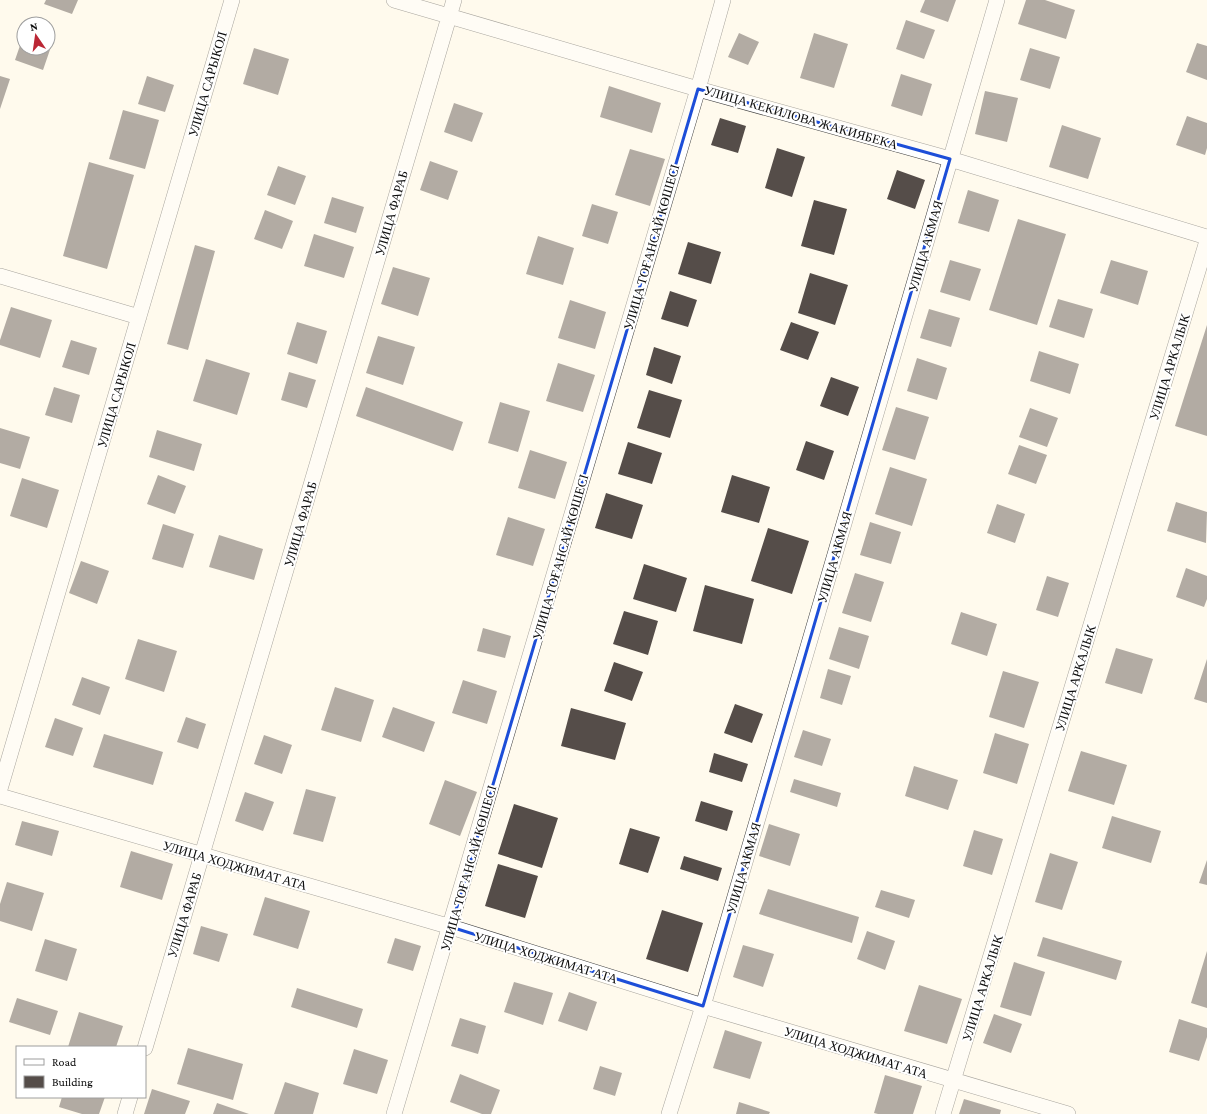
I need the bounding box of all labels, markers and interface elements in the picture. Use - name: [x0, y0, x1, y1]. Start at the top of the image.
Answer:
- north arrow: [16, 16, 56, 56]
- text: N: [29, 19, 39, 33]
- street label: УЛИЦА САРЫКОЛ: [185, 29, 230, 139]
- street label: УЛИЦА КЕКИЛОВА ЖАКИЯБЕКА: [702, 83, 900, 153]
- street label: УЛИЦА ТОҒАНСАЙ КӨШЕСІ: [621, 162, 682, 332]
- street label: УЛИЦА ФАРАБ: [372, 169, 411, 258]
- street label: УЛИЦА АКМАЯ: [905, 198, 946, 294]
- street label: УЛИЦА АРКАЛЫК: [1146, 312, 1193, 422]
- street label: УЛИЦА САРЫКОЛ: [94, 340, 139, 450]
- street label: УЛИЦА ТОҒАНСАЙ КӨШЕСІ: [530, 472, 591, 642]
- street label: УЛИЦА ФАРАБ: [281, 480, 320, 569]
- street label: УЛИЦА АКМАЯ: [814, 509, 855, 605]
- street label: УЛИЦА АРКАЛЫК: [1052, 623, 1099, 733]
- street label: УЛИЦА ТОҒАНСАЙ КӨШЕСІ: [438, 783, 499, 953]
- street label: УЛИЦА АКМАЯ: [723, 820, 764, 916]
- street label: УЛИЦА ХОДЖИМАТ АТА: [161, 838, 309, 893]
- street label: УЛИЦА ФАРАБ: [164, 871, 205, 960]
- street label: УЛИЦА ХОДЖИМАТ АТА: [472, 928, 620, 987]
- street label: УЛИЦА АРКАЛЫК: [959, 933, 1006, 1043]
- street label: УЛИЦА ХОДЖИМАТ АТА: [782, 1023, 930, 1082]
- legend: [16, 1046, 146, 1098]
- text: Road: [52, 1055, 77, 1069]
- text: Building: [52, 1075, 93, 1089]

